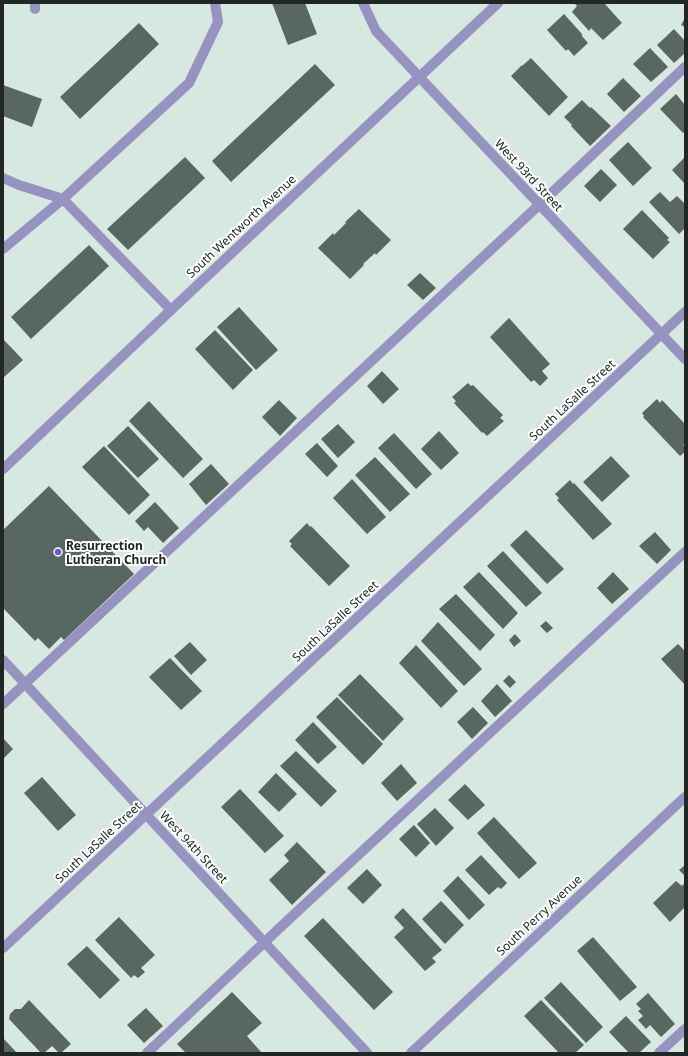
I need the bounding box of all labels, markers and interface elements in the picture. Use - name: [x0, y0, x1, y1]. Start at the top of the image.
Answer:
- street label: West 93rd Street: [491, 135, 567, 215]
- street label: South Wentworth Avenue: [182, 170, 300, 281]
- street label: South LaSalle Street: [525, 355, 619, 444]
- place label: Resurrection Lutheran Church: [66, 537, 166, 568]
- marker: Resurrection Lutheran Church: [53, 547, 63, 557]
- street label: South LaSalle Street: [288, 576, 382, 665]
- street label: South LaSalle Street: [51, 797, 145, 886]
- street label: West 94th Street: [156, 807, 232, 887]
- street label: South Perry Avenue: [492, 871, 586, 959]

